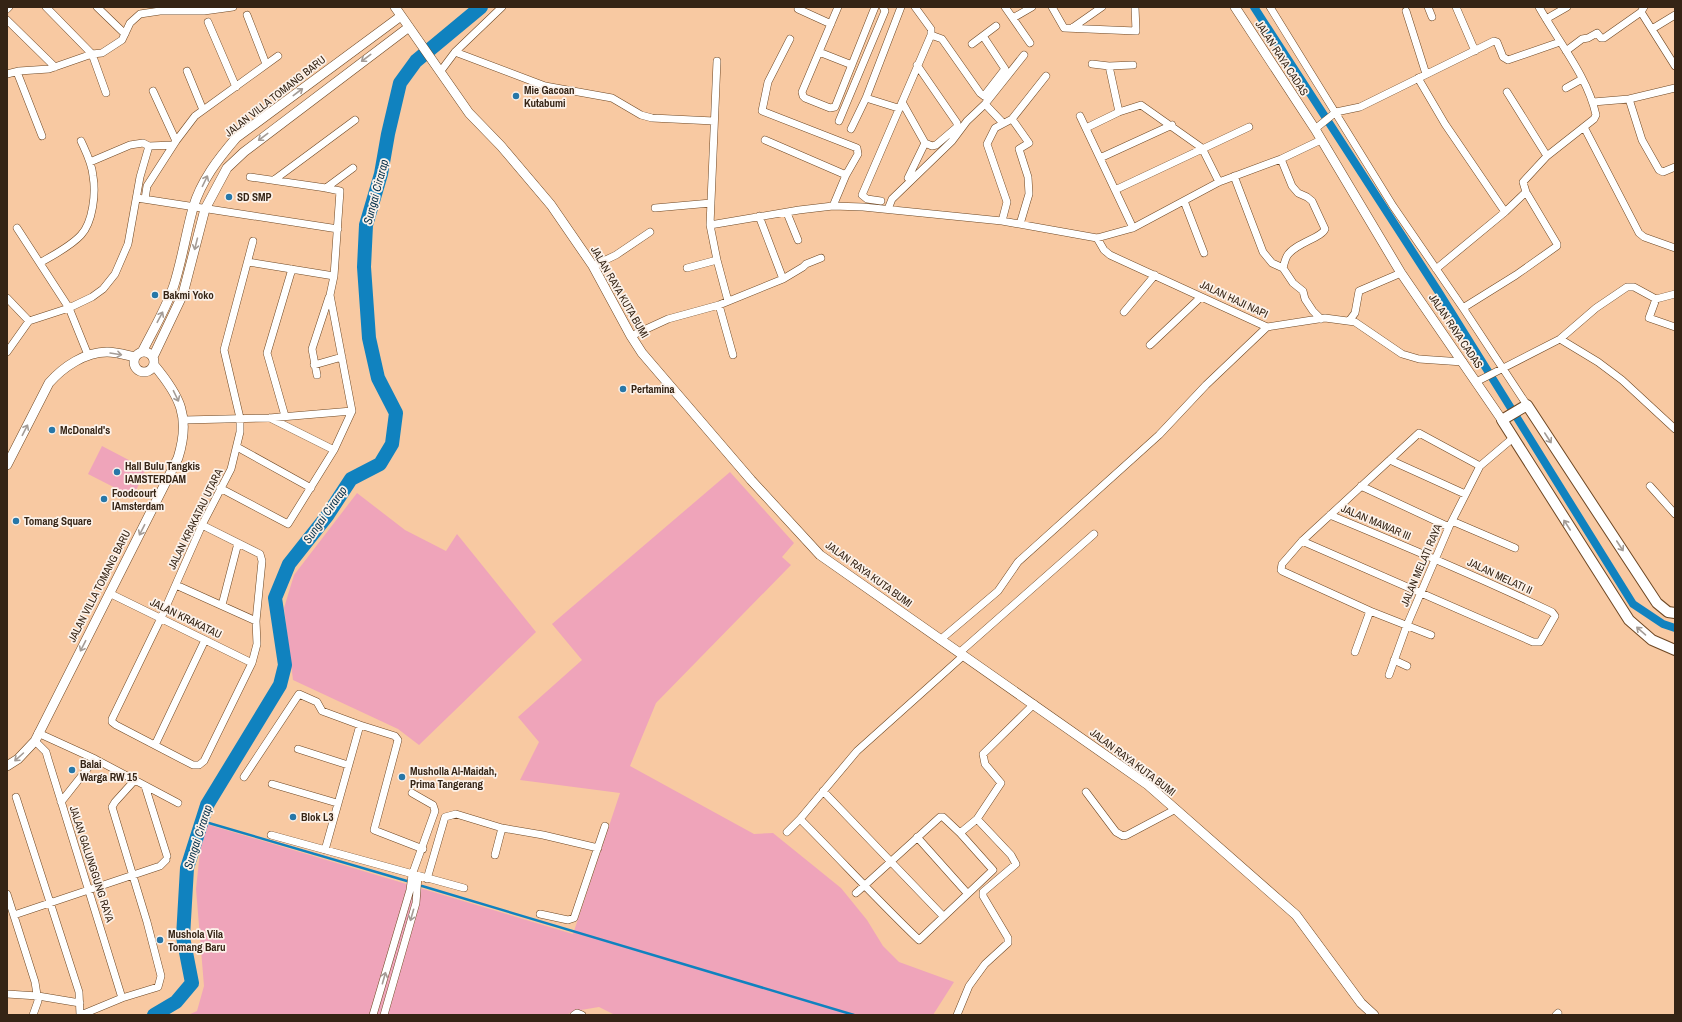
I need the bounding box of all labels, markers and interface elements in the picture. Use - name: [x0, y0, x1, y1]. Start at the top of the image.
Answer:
- street label: JALAN RAYA CADAS: [1252, 18, 1312, 98]
- street label: JALAN VILLA TOMANG BARU: [222, 52, 328, 140]
- one-way arrow: [361, 54, 372, 62]
- place label: Mie Gacoan Kutabumi: [524, 83, 575, 110]
- one-way arrow: [292, 88, 303, 97]
- marker: Mie Gacoan Kutabumi: [511, 91, 521, 101]
- one-way arrow: [258, 133, 269, 141]
- water label: Sungai Cirarap: [360, 157, 392, 226]
- one-way arrow: [202, 175, 209, 187]
- place label: SD SMP: [237, 190, 272, 204]
- marker: SD SMP: [224, 192, 234, 202]
- one-way arrow: [192, 237, 200, 250]
- street label: JALAN RAYA KUTA BUMI: [588, 244, 652, 340]
- street label: JALAN HAJI NAPI: [1198, 277, 1270, 321]
- place label: Bakmi Yoko: [163, 288, 214, 302]
- marker: Bakmi Yoko: [150, 290, 160, 300]
- street label: JALAN RAYA CADAS: [1426, 291, 1486, 371]
- one-way arrow: [157, 311, 164, 323]
- one-way arrow: [109, 350, 122, 358]
- place label: Pertamina: [631, 382, 675, 396]
- marker: Pertamina: [618, 384, 628, 394]
- one-way arrow: [173, 390, 180, 402]
- place label: McDonald's: [60, 423, 110, 437]
- one-way arrow: [22, 424, 29, 436]
- marker: McDonald's: [47, 425, 57, 435]
- one-way arrow: [1544, 432, 1552, 443]
- place label: Hall Bulu Tangkis IAMSTERDAM: [125, 459, 200, 486]
- street label: JALAN KRAKATAU UTARA: [165, 465, 226, 572]
- marker: Hall Bulu Tangkis IAMSTERDAM: [112, 467, 122, 477]
- water label: Sungai Cirarap: [299, 483, 351, 547]
- place label: Foodcourt IAmsterdam: [112, 486, 164, 513]
- marker: Foodcourt IAmsterdam: [99, 494, 109, 504]
- street label: JALAN MAWAR III: [1339, 501, 1413, 543]
- place label: Tomang Square: [24, 514, 92, 528]
- marker: Tomang Square: [11, 516, 21, 526]
- one-way arrow: [1563, 519, 1571, 531]
- street label: JALAN MELATI RAYA: [1397, 521, 1445, 608]
- one-way arrow: [138, 523, 145, 535]
- street label: JALAN VILLA TOMANG BARU: [65, 528, 133, 644]
- street label: JALAN RAYA KUTA BUMI: [823, 538, 915, 610]
- one-way arrow: [1616, 540, 1624, 551]
- street label: JALAN MELATI II: [1465, 555, 1535, 597]
- street label: JALAN KRAKATAU: [148, 595, 224, 641]
- one-way arrow: [1636, 626, 1647, 635]
- one-way arrow: [79, 639, 86, 651]
- street label: JALAN RAYA KUTA BUMI: [1087, 725, 1179, 799]
- one-way arrow: [14, 753, 24, 762]
- place label: Balai Warga RW 15: [80, 757, 137, 784]
- place label: Musholla Al-Maidah, Prima Tangerang: [410, 764, 497, 791]
- marker: Balai Warga RW 15: [67, 765, 77, 775]
- marker: Musholla Al-Maidah, Prima Tangerang: [397, 772, 407, 782]
- water label: Sungai Cirarap: [180, 802, 216, 871]
- street label: JALAN GALUNGGUNG RAYA: [67, 804, 118, 925]
- place label: Blok L3: [301, 810, 334, 824]
- marker: Blok L3: [288, 812, 298, 822]
- one-way arrow: [408, 908, 415, 921]
- place label: Mushola Vila Tomang Baru: [168, 927, 225, 954]
- marker: Mushola Vila Tomang Baru: [155, 935, 165, 945]
- one-way arrow: [381, 971, 388, 984]

